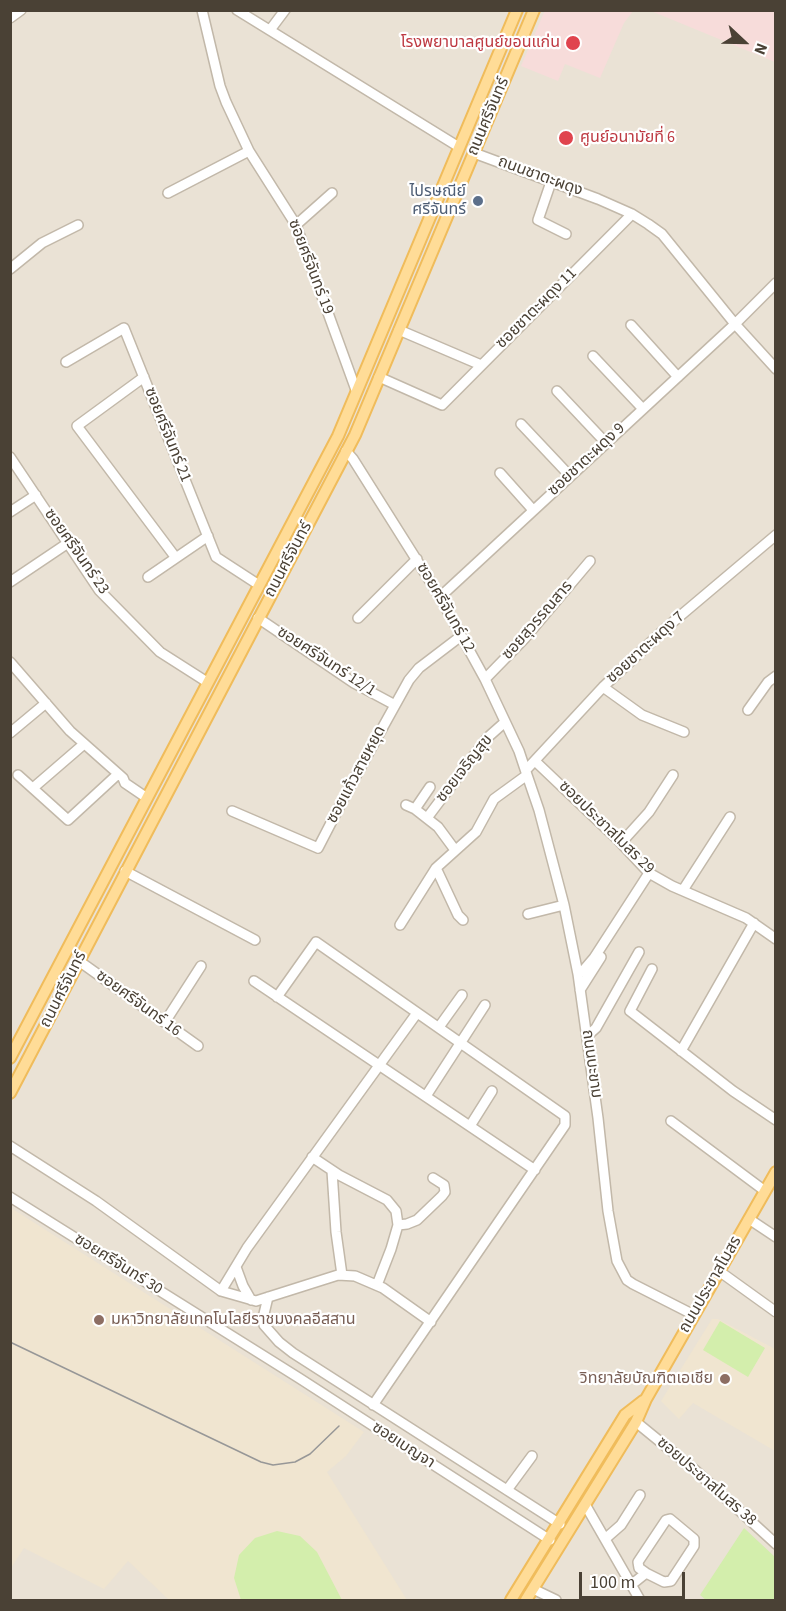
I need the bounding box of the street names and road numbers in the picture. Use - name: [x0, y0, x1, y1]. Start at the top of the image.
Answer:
- street label: ถนนศรีจันทร์: [464, 75, 514, 159]
- street label: ถนนชาตะผดุง: [495, 153, 585, 201]
- street label: ซอยศรีจันทร์ 19: [283, 217, 337, 317]
- street label: ซอยชาตะผดุง 11: [493, 265, 581, 353]
- street label: ซอยศรีจันทร์ 21: [139, 385, 195, 485]
- street label: ซอยชาตะผดุง 9: [544, 419, 630, 501]
- street label: ซอยศรีจันทร์ 23: [39, 505, 113, 599]
- street label: ถนนศรีจันทร์: [261, 519, 317, 601]
- street label: ซอยศรีจันทร์ 12: [412, 560, 478, 656]
- street label: ซอยสุวรรณสาร: [499, 578, 577, 664]
- street label: ซอยชาตะผดุง 7: [603, 608, 689, 688]
- street label: ซอยศรีจันทร์ 12/1: [273, 623, 379, 701]
- street label: ซอยแก้วสายหยุด: [323, 723, 391, 827]
- street label: ซอยเจริญสุข: [433, 731, 497, 807]
- street label: ซอยประชาสโมสร 29: [554, 777, 658, 879]
- street label: ถนนศรีจันทร์: [37, 949, 91, 1031]
- street label: ซอยศรีจันทร์ 16: [92, 967, 184, 1041]
- street label: ถนนบะขาม: [577, 1028, 605, 1100]
- street label: ซอยศรีจันทร์ 30: [70, 1230, 166, 1300]
- street label: ถนนประชาสโมสร: [676, 1233, 746, 1337]
- street label: ซอยเบญจา: [368, 1419, 438, 1473]
- street label: ซอยประชาสโมสร 38: [652, 1434, 760, 1530]

